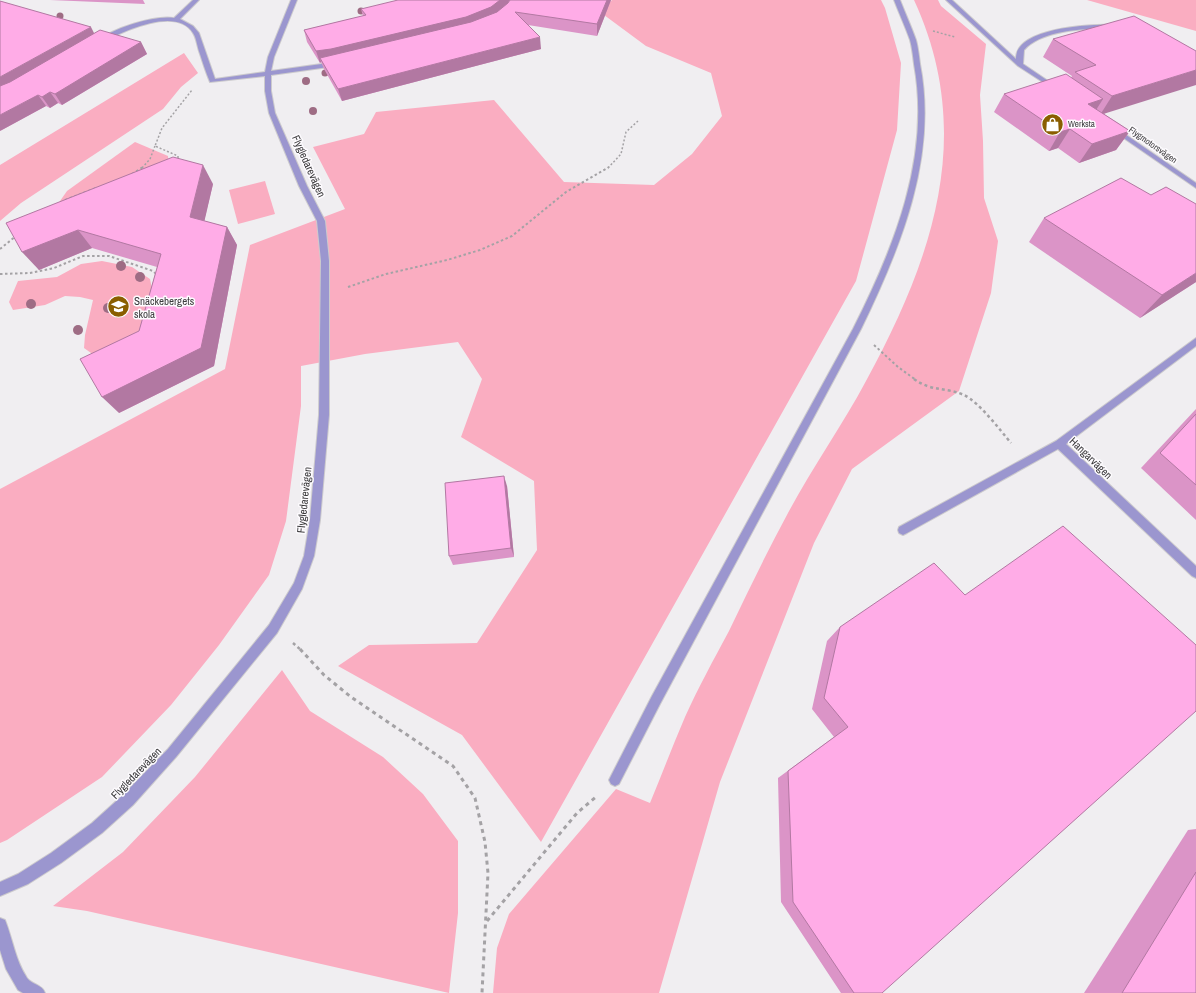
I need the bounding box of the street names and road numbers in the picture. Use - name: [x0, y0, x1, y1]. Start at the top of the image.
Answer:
- street label: Flygmotorsvägen: [1126, 124, 1180, 166]
- street label: Flygledarevägen: [289, 133, 329, 199]
- street label: Hangarvägen: [1067, 434, 1115, 482]
- street label: Flygledarevägen: [294, 466, 314, 534]
- street label: Flygledarevägen: [108, 744, 164, 802]

